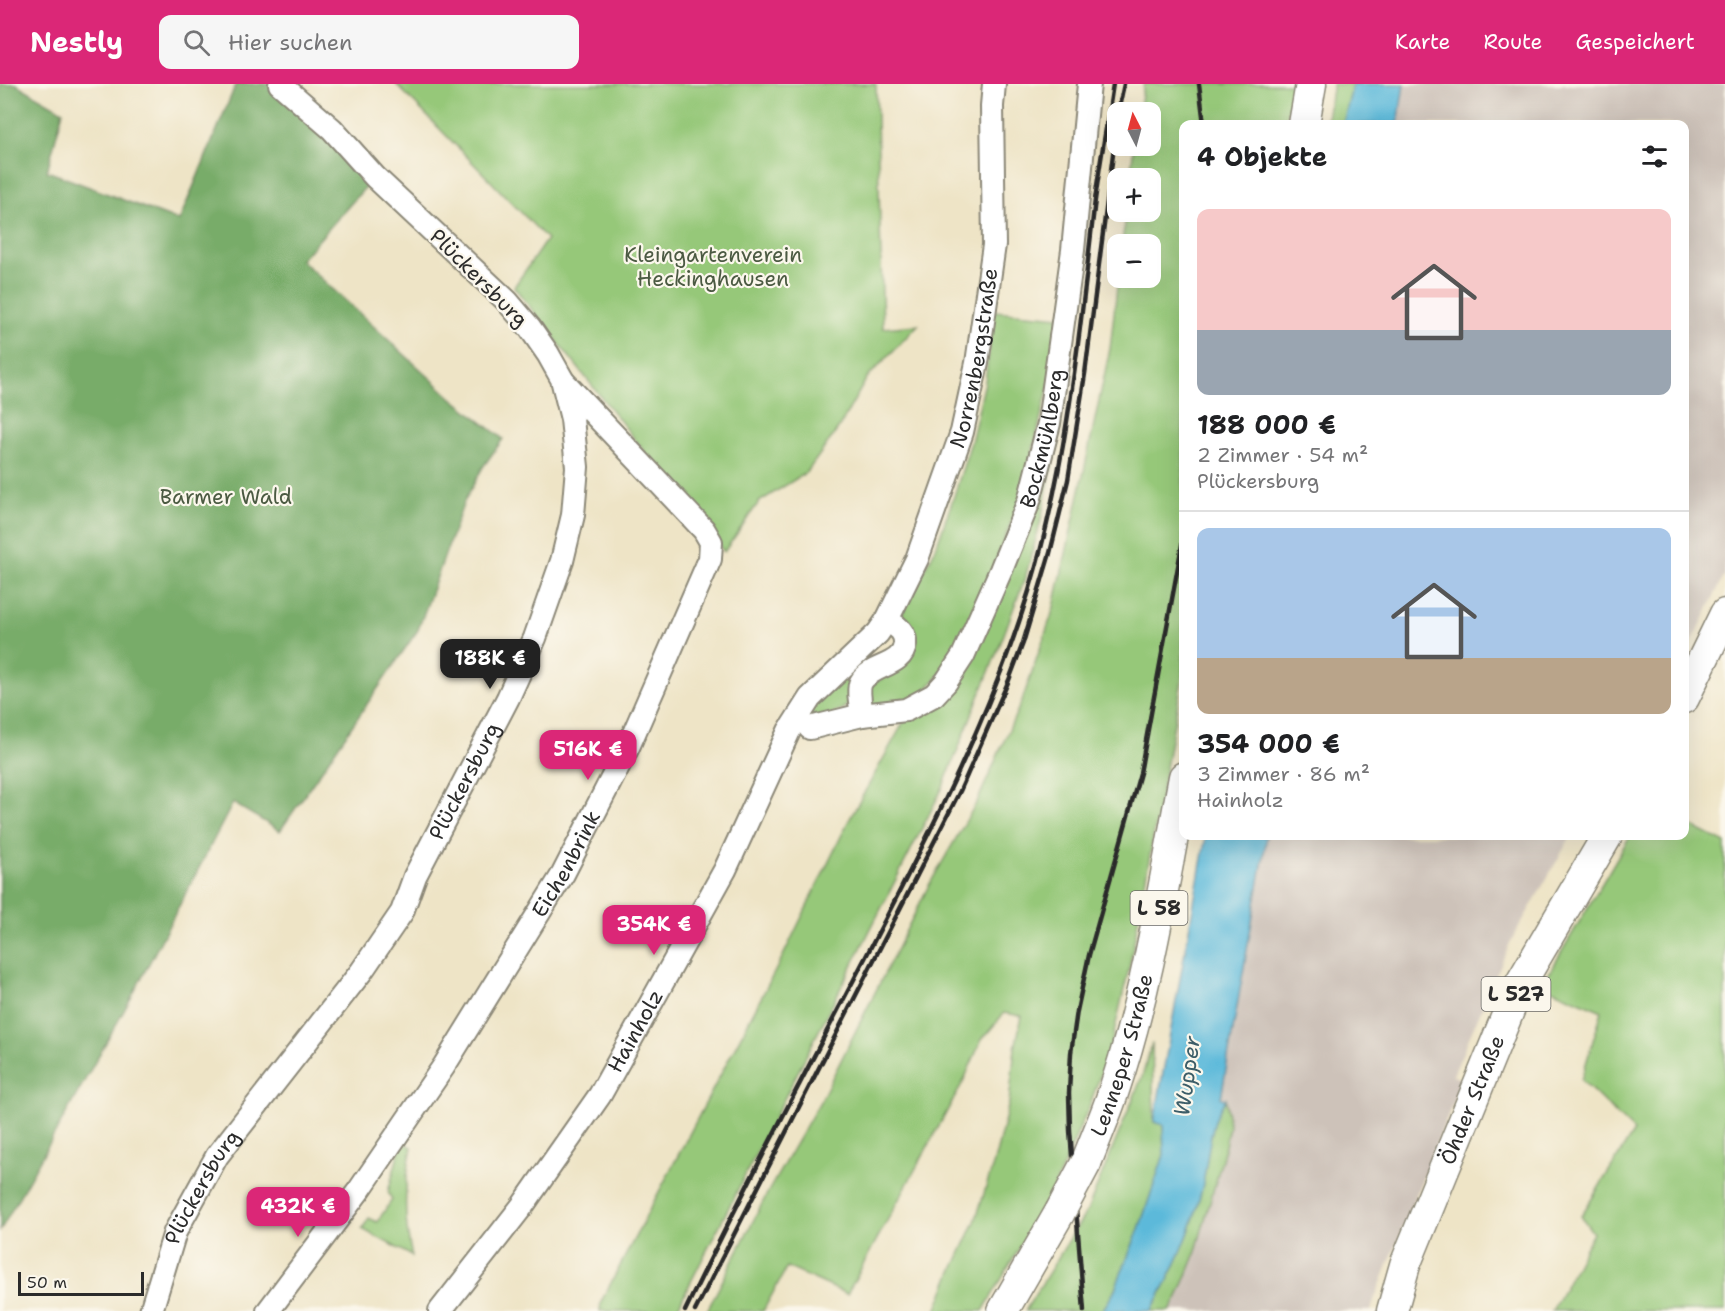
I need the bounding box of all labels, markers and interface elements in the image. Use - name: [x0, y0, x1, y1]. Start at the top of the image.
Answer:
- search box: [159, 15, 579, 69]
- text: Nestly: [30, 23, 123, 61]
- icon: search: [180, 26, 213, 59]
- text: Hier suchen: [228, 28, 353, 57]
- text: Karte: [1395, 28, 1450, 56]
- text: Route: [1483, 28, 1542, 56]
- text: Gespeichert: [1575, 28, 1695, 56]
- north arrow: [1107, 102, 1161, 156]
- map controls: [1107, 102, 1161, 288]
- text: 4 Objekte: [1197, 139, 1327, 174]
- icon: filters: [1638, 140, 1671, 173]
- button: +: [1107, 168, 1161, 222]
- street label: Plückersburg: [424, 223, 534, 333]
- button: −: [1107, 234, 1161, 288]
- park label: Kleingartenverein Heckinghausen: [624, 241, 802, 293]
- icon: home: [1380, 248, 1488, 356]
- street label: Norrenbergstraße: [943, 266, 1005, 452]
- street label: Bockmühlberg: [1013, 367, 1070, 513]
- text: 188 000 €: [1197, 407, 1336, 442]
- text: 2 Zimmer · 54 m²: [1197, 442, 1368, 468]
- text: Plückersburg: [1197, 468, 1319, 494]
- park label: Barmer Wald: [160, 483, 292, 511]
- icon: home: [1380, 567, 1488, 675]
- pin: 188K €: [441, 639, 539, 690]
- text: 188K €: [454, 645, 526, 671]
- street label: Plückersburg: [422, 718, 507, 845]
- text: 354 000 €: [1197, 726, 1340, 761]
- pin: 516K €: [539, 730, 637, 781]
- text: 516K €: [554, 736, 622, 762]
- text: 3 Zimmer · 86 m²: [1197, 761, 1370, 787]
- text: Hainholz: [1197, 787, 1284, 813]
- street label: Eichenbrink: [525, 806, 607, 923]
- road number: L 58: [1130, 891, 1188, 925]
- pin: 354K €: [605, 905, 703, 956]
- text: 354K €: [617, 911, 691, 937]
- street label: Lenneper Straße: [1084, 971, 1159, 1141]
- road number: L 527: [1482, 977, 1550, 1011]
- street label: Hainholz: [601, 985, 670, 1078]
- street label: Öhder Straße: [1433, 1031, 1511, 1169]
- water label: Wupper: [1167, 1034, 1207, 1118]
- street label: Plückersburg: [158, 1124, 246, 1247]
- pin: 432K €: [249, 1187, 347, 1238]
- text: 432K €: [261, 1193, 335, 1219]
- scale bar: [18, 1269, 144, 1296]
- text: 50 m: [27, 1272, 67, 1293]

